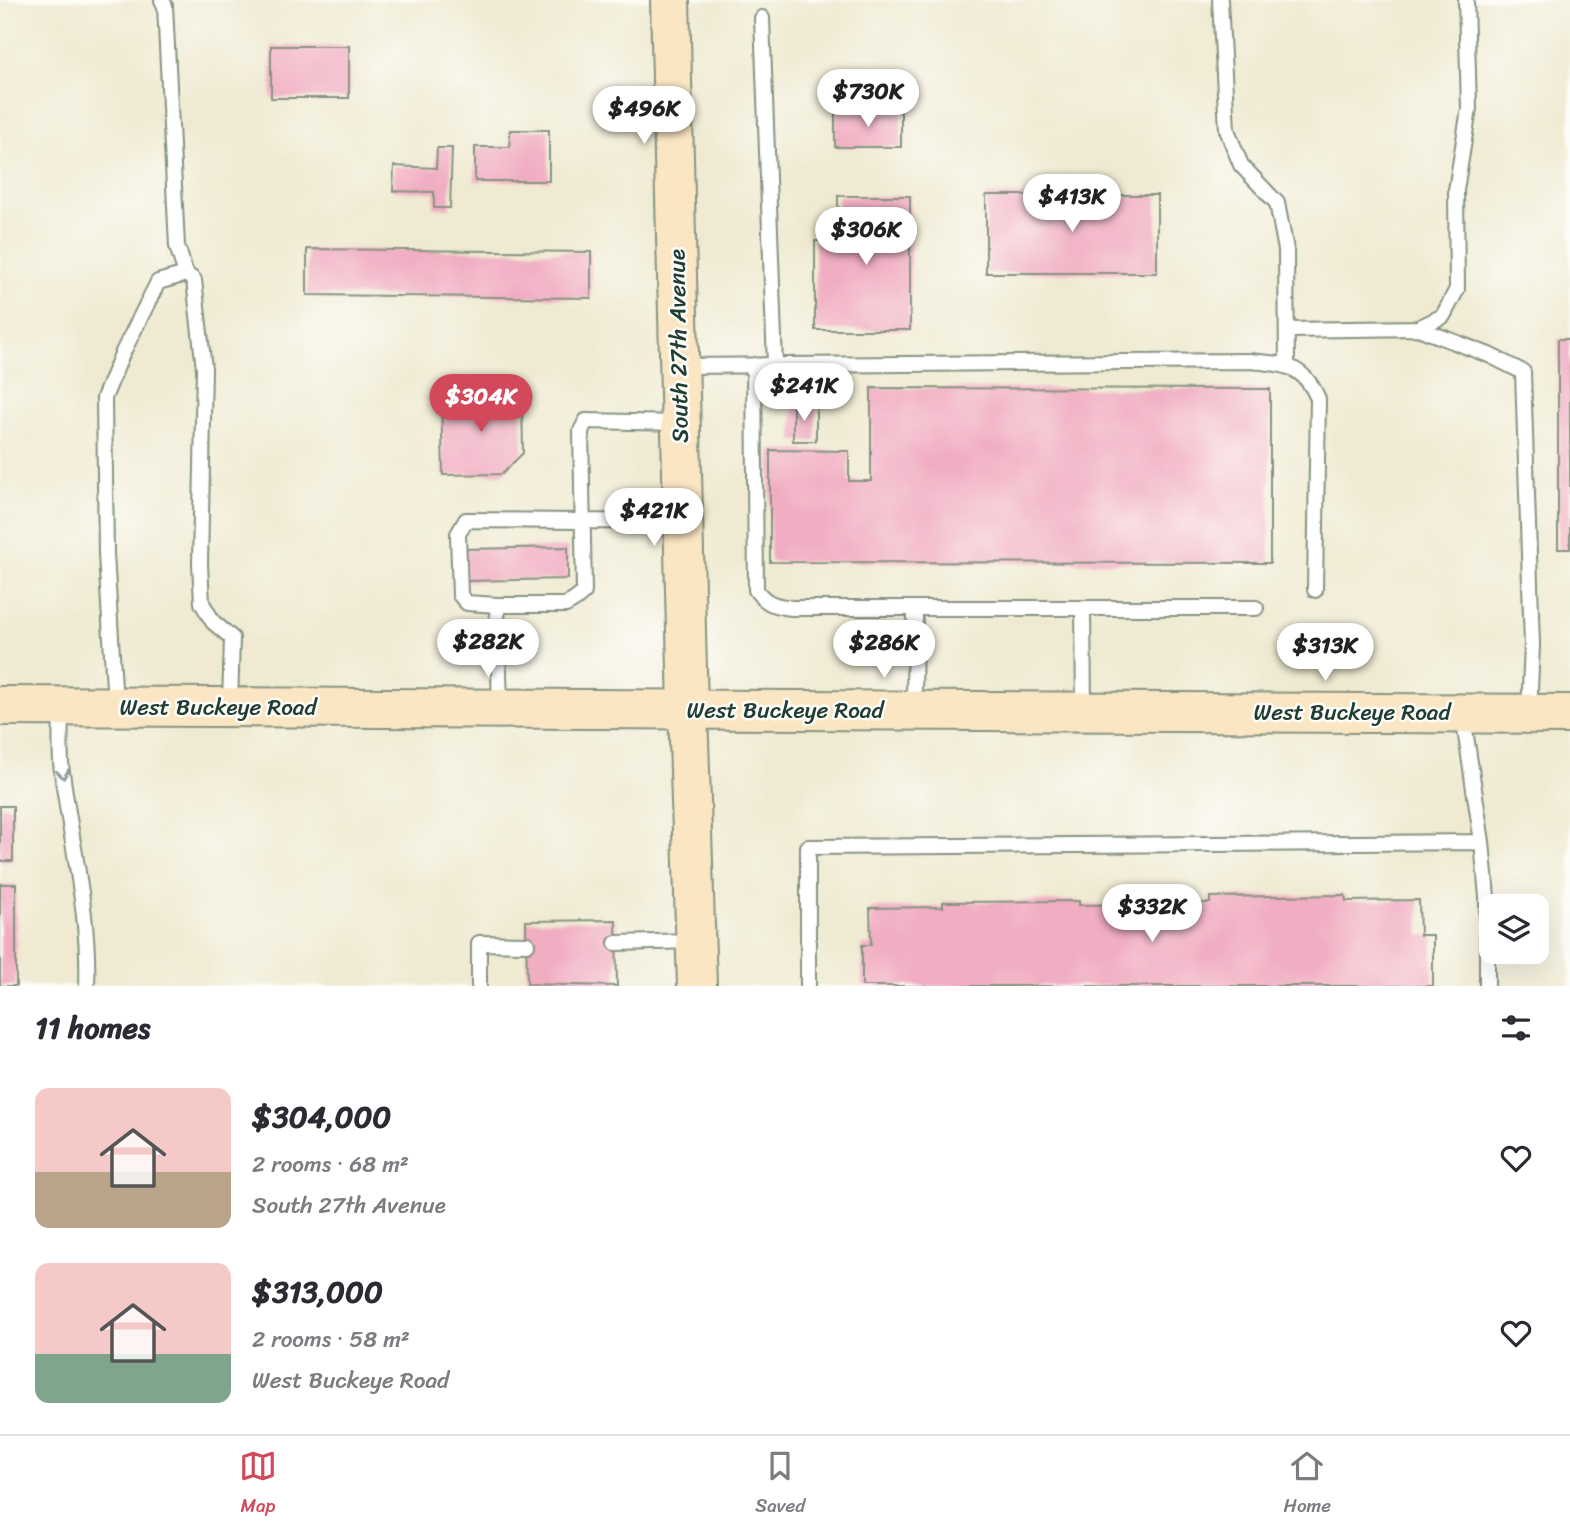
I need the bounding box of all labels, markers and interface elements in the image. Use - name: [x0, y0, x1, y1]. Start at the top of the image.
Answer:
- pin: $730K: [819, 69, 917, 129]
- text: $730K: [833, 71, 903, 112]
- pin: $496K: [595, 86, 693, 146]
- text: $496K: [608, 88, 680, 129]
- pin: $413K: [1023, 174, 1121, 234]
- text: $413K: [1039, 176, 1105, 217]
- pin: $306K: [817, 208, 915, 267]
- text: $306K: [831, 209, 901, 250]
- street label: South 27th Avenue: [656, 249, 701, 443]
- pin: $241K: [755, 364, 853, 423]
- text: $241K: [771, 365, 837, 406]
- pin: $304K: [432, 374, 530, 434]
- text: $304K: [445, 376, 517, 417]
- pin: $421K: [605, 489, 703, 548]
- text: $421K: [621, 490, 687, 531]
- pin: $282K: [439, 620, 537, 679]
- pin: $286K: [835, 620, 933, 680]
- text: $282K: [453, 621, 523, 662]
- text: $286K: [849, 622, 919, 663]
- pin: $313K: [1276, 624, 1374, 683]
- text: $313K: [1293, 625, 1357, 666]
- street label: West Buckeye Road: [119, 687, 318, 728]
- street label: West Buckeye Road: [686, 690, 885, 731]
- street label: West Buckeye Road: [1253, 692, 1452, 733]
- one-way arrow: [55, 768, 70, 780]
- pin: $332K: [1103, 884, 1201, 944]
- text: $332K: [1118, 886, 1186, 927]
- map controls: [1479, 894, 1549, 964]
- button: layers: [1479, 894, 1549, 964]
- text: 11 homes: [35, 1001, 150, 1055]
- icon: filters: [1497, 1009, 1535, 1047]
- text: $304,000: [252, 1090, 391, 1144]
- icon: home: [91, 1116, 175, 1200]
- icon: heart: [1497, 1139, 1535, 1177]
- text: 2 rooms · 68 m²: [252, 1144, 409, 1185]
- text: South 27th Avenue: [252, 1185, 446, 1226]
- text: $313,000: [252, 1265, 383, 1319]
- icon: home: [91, 1291, 175, 1375]
- icon: heart: [1497, 1314, 1535, 1352]
- text: 2 rooms · 58 m²: [252, 1319, 410, 1360]
- text: West Buckeye Road: [252, 1360, 449, 1401]
- tab: Map: [239, 1447, 277, 1522]
- tab: Saved: [755, 1447, 805, 1522]
- tab: Home: [1283, 1447, 1331, 1522]

